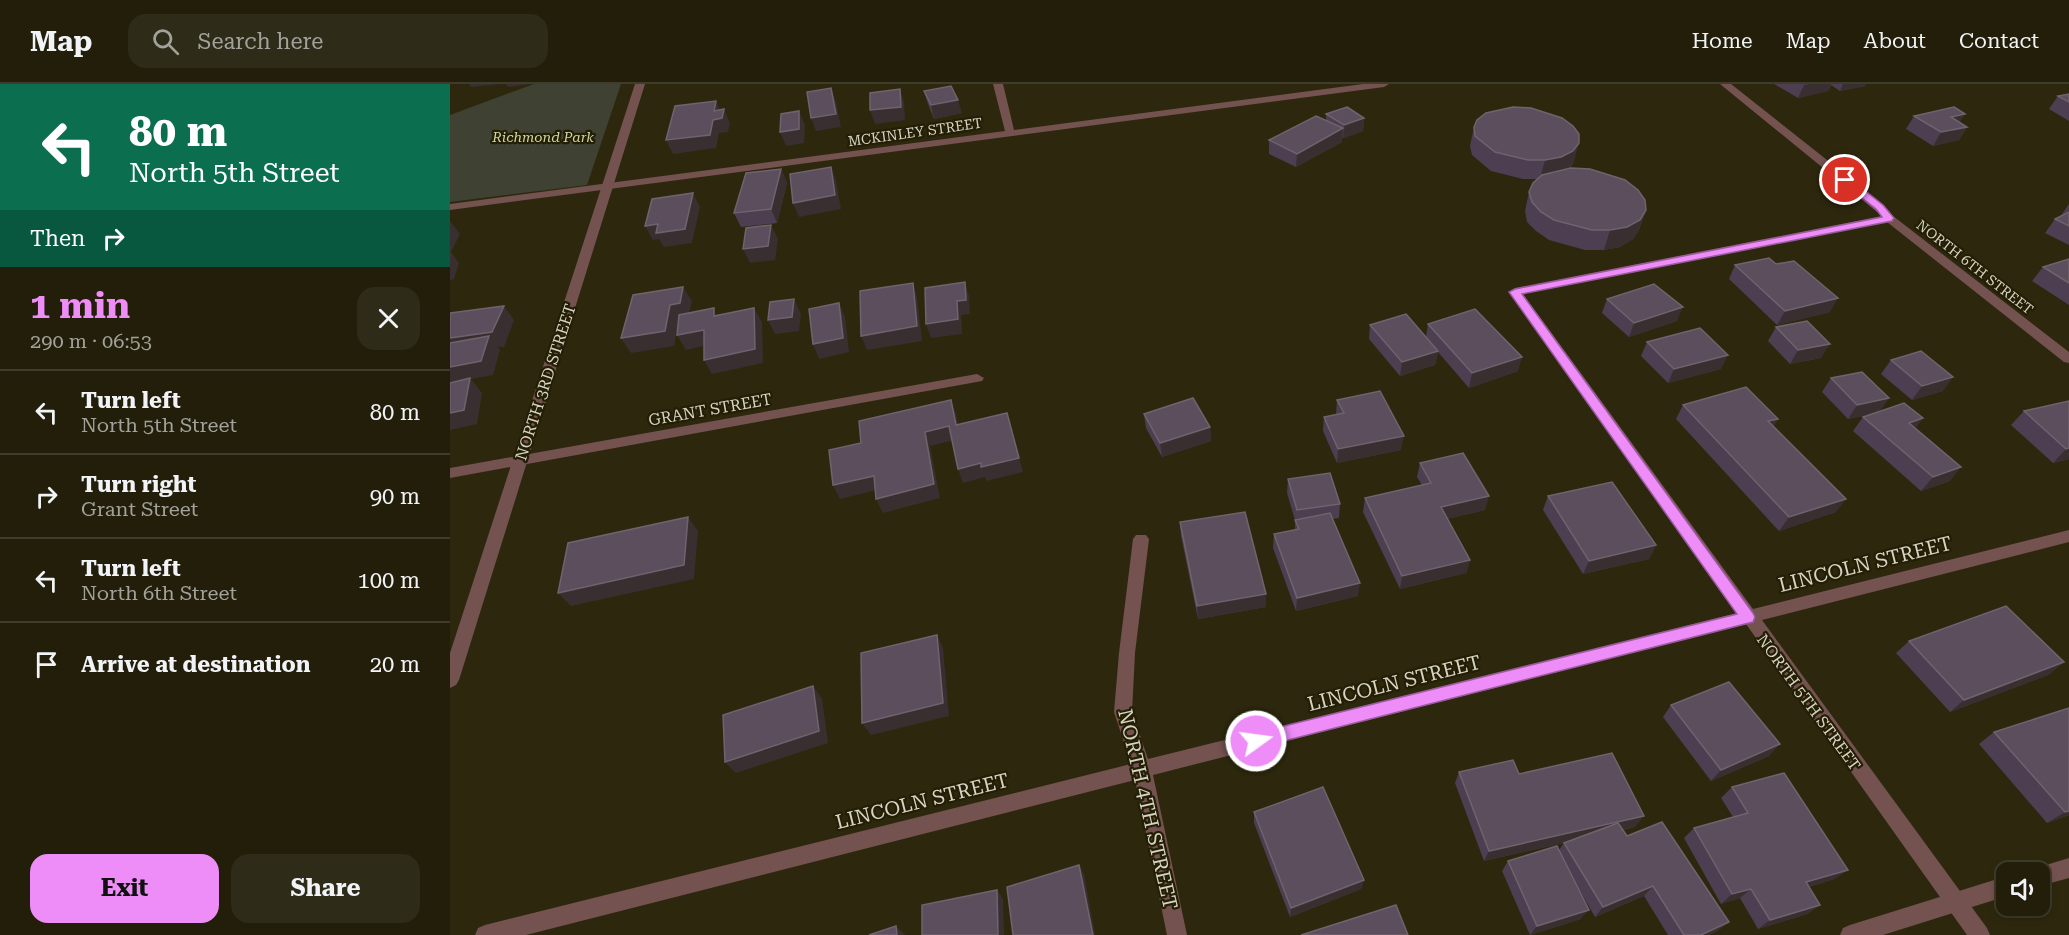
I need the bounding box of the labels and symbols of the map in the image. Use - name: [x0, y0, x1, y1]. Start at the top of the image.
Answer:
- street label: MCKINLEY STREET: [847, 115, 983, 149]
- park label: Richmond Park: [491, 129, 594, 145]
- pin: [1819, 154, 1870, 205]
- street label: NORTH 6TH STREET: [1914, 217, 2036, 317]
- street label: NORTH 3RD STREET: [511, 301, 580, 463]
- street label: GRANT STREET: [647, 389, 774, 430]
- street label: LINCOLN STREET: [1776, 531, 1954, 597]
- street label: NORTH 5TH STREET: [1753, 630, 1865, 774]
- street label: LINCOLN STREET: [1305, 650, 1483, 716]
- street label: NORTH 4TH STREET: [1113, 706, 1183, 912]
- position arrow: [1224, 709, 1288, 773]
- street label: LINCOLN STREET: [833, 768, 1011, 834]

